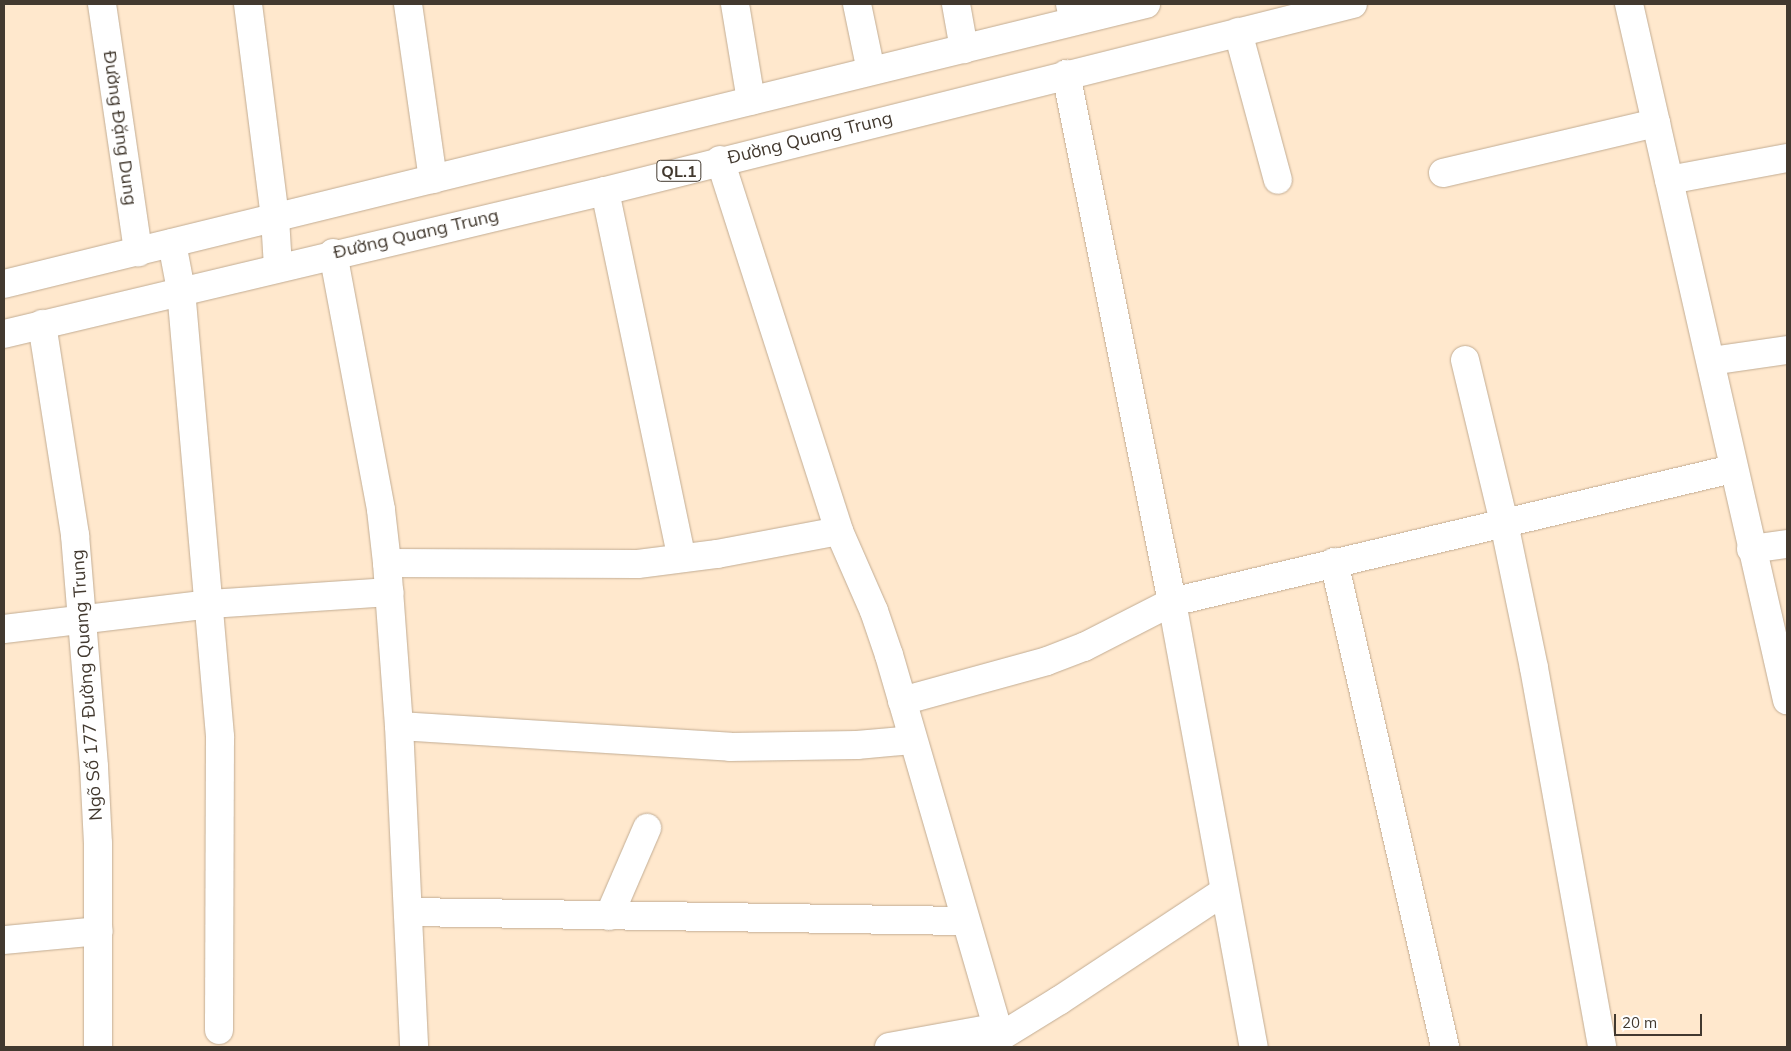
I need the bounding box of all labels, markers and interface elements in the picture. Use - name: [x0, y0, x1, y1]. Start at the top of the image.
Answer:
- street label: Đường Đặng Dung: [98, 49, 142, 207]
- street label: Đường Quang Trung: [725, 107, 895, 169]
- road number: QL.1: [655, 158, 703, 185]
- street label: Đường Quang Trung: [331, 204, 501, 264]
- street label: Ngõ Số 177 Đường Quang Trung: [67, 549, 107, 821]
- scale bar: [1616, 1004, 1704, 1036]
- text: 20 m: [1622, 1013, 1657, 1032]

